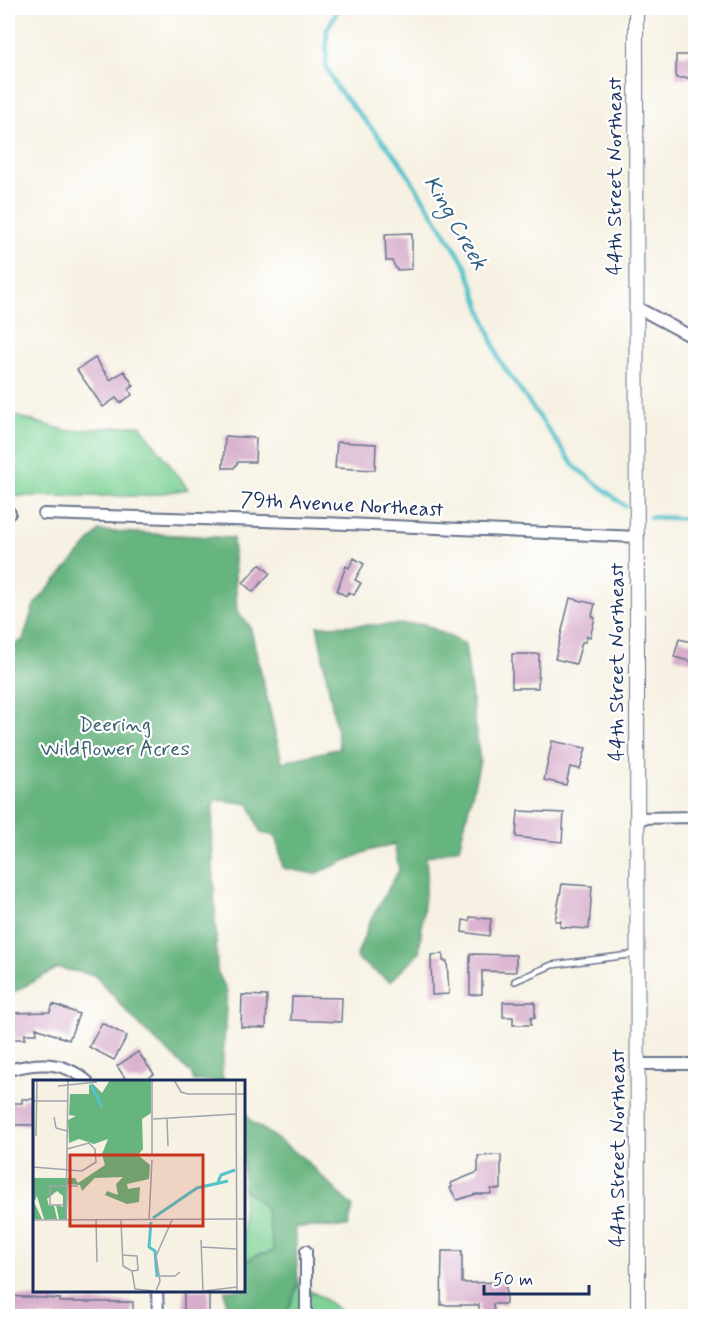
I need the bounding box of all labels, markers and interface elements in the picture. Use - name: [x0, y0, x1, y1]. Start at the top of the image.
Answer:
- street label: 44th Street Northeast: [601, 76, 629, 275]
- water label: King Creek: [415, 171, 493, 276]
- street label: 79th Avenue Northeast: [240, 486, 445, 524]
- street label: 44th Street Northeast: [603, 562, 631, 761]
- park label: Deering Wildflower Acres: [40, 711, 190, 763]
- street label: 44th Street Northeast: [604, 1048, 632, 1247]
- inset map: [33, 1080, 244, 1291]
- scale bar: [484, 1258, 589, 1296]
- text: 50 m: [493, 1268, 533, 1292]

